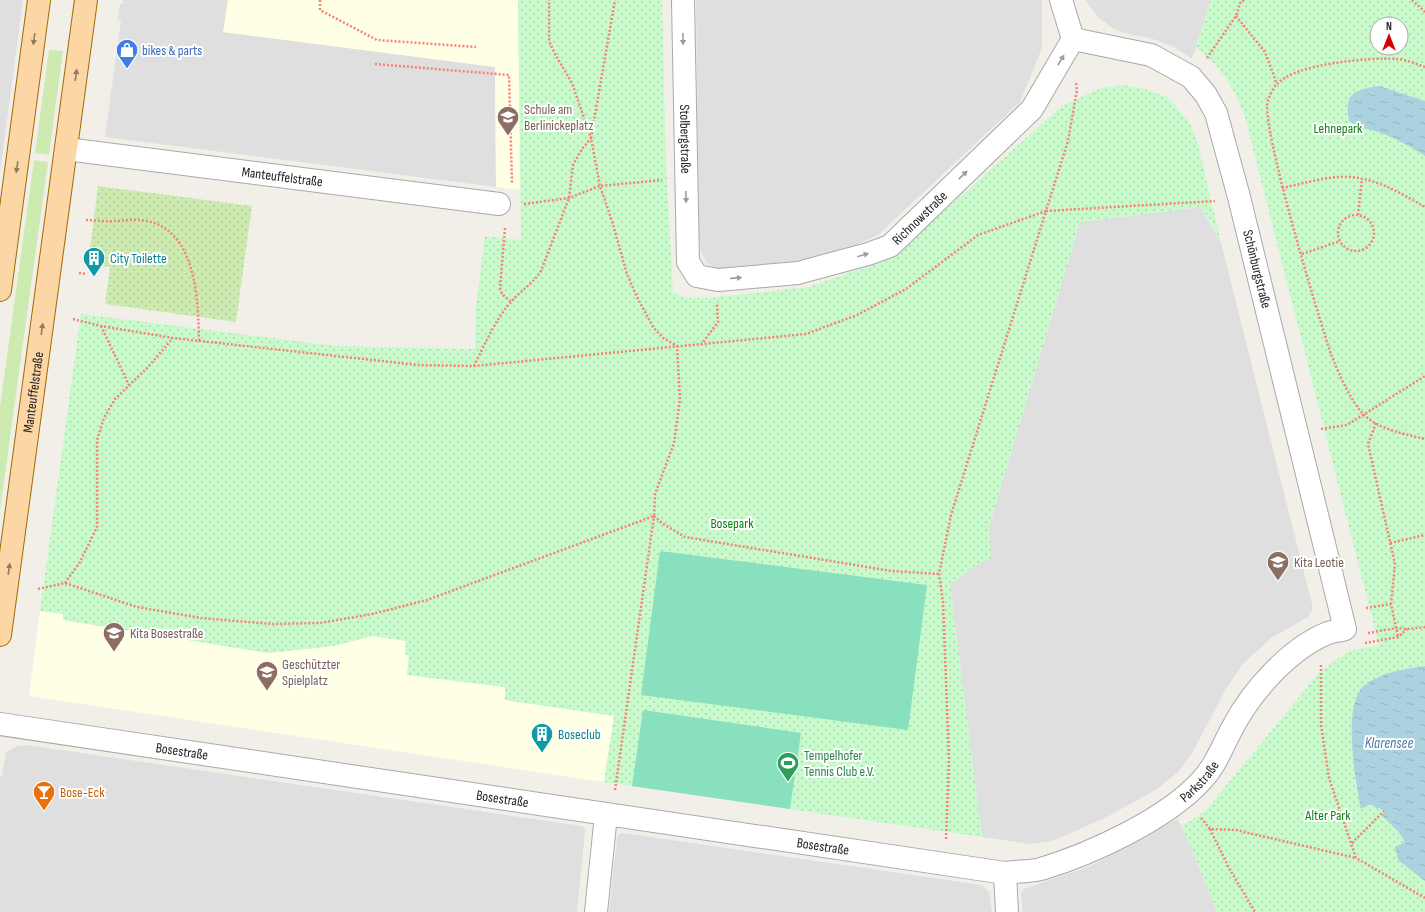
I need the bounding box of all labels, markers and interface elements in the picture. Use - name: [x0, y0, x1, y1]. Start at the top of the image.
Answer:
- north arrow: [1369, 16, 1409, 56]
- text: N: [1386, 20, 1392, 33]
- one-way arrow: [31, 33, 37, 45]
- one-way arrow: [680, 33, 686, 46]
- shop icon: bikes & parts: [114, 37, 140, 70]
- place label: bikes & parts: [142, 42, 202, 59]
- one-way arrow: [1057, 54, 1064, 66]
- one-way arrow: [73, 69, 79, 81]
- place label: Schule am Berlinickeplatz: [524, 101, 594, 134]
- school or university icon: Schule am Berlinickeplatz: [495, 104, 521, 137]
- street label: Stolbergstraße: [676, 104, 695, 174]
- park label: Lehnepark: [1314, 120, 1363, 137]
- one-way arrow: [14, 161, 20, 174]
- street label: Manteuffelstraße: [241, 163, 324, 190]
- one-way arrow: [958, 171, 968, 180]
- street label: Richnowstraße: [888, 187, 950, 248]
- one-way arrow: [683, 191, 690, 203]
- street label: Schönburgstraße: [1239, 228, 1275, 310]
- building icon: City Toilette: [81, 245, 107, 278]
- place label: City Toilette: [110, 250, 167, 267]
- one-way arrow: [857, 252, 869, 258]
- one-way arrow: [730, 275, 742, 282]
- one-way arrow: [38, 323, 45, 335]
- street label: Manteuffelstraße: [19, 351, 47, 434]
- park label: Bosepark: [710, 515, 754, 532]
- school or university icon: Kita Leotie: [1265, 549, 1291, 582]
- place label: Kita Leotie: [1294, 554, 1344, 571]
- one-way arrow: [6, 562, 12, 575]
- school or university icon: Kita Bosestraße: [101, 620, 127, 653]
- place label: Kita Bosestraße: [130, 625, 203, 642]
- place label: Geschützter Spielplatz: [282, 656, 340, 689]
- school or university icon: Geschützter Spielplatz: [254, 659, 280, 692]
- building icon: Boseclub: [529, 721, 555, 754]
- place label: Boseclub: [558, 726, 601, 743]
- water label: Klarensee: [1365, 734, 1413, 753]
- street label: Bosestraße: [155, 739, 209, 763]
- place label: Tempelhofer Tennis Club e.V.: [804, 747, 875, 780]
- sports icon: Tempelhofer Tennis Club e.V.: [775, 750, 801, 783]
- street label: Parkstraße: [1176, 758, 1222, 806]
- bar icon: Bose-Eck: [31, 779, 57, 812]
- place label: Bose-Eck: [60, 784, 105, 801]
- street label: Bosestraße: [475, 786, 530, 811]
- park label: Alter Park: [1304, 807, 1351, 824]
- street label: Bosestraße: [796, 834, 850, 858]

